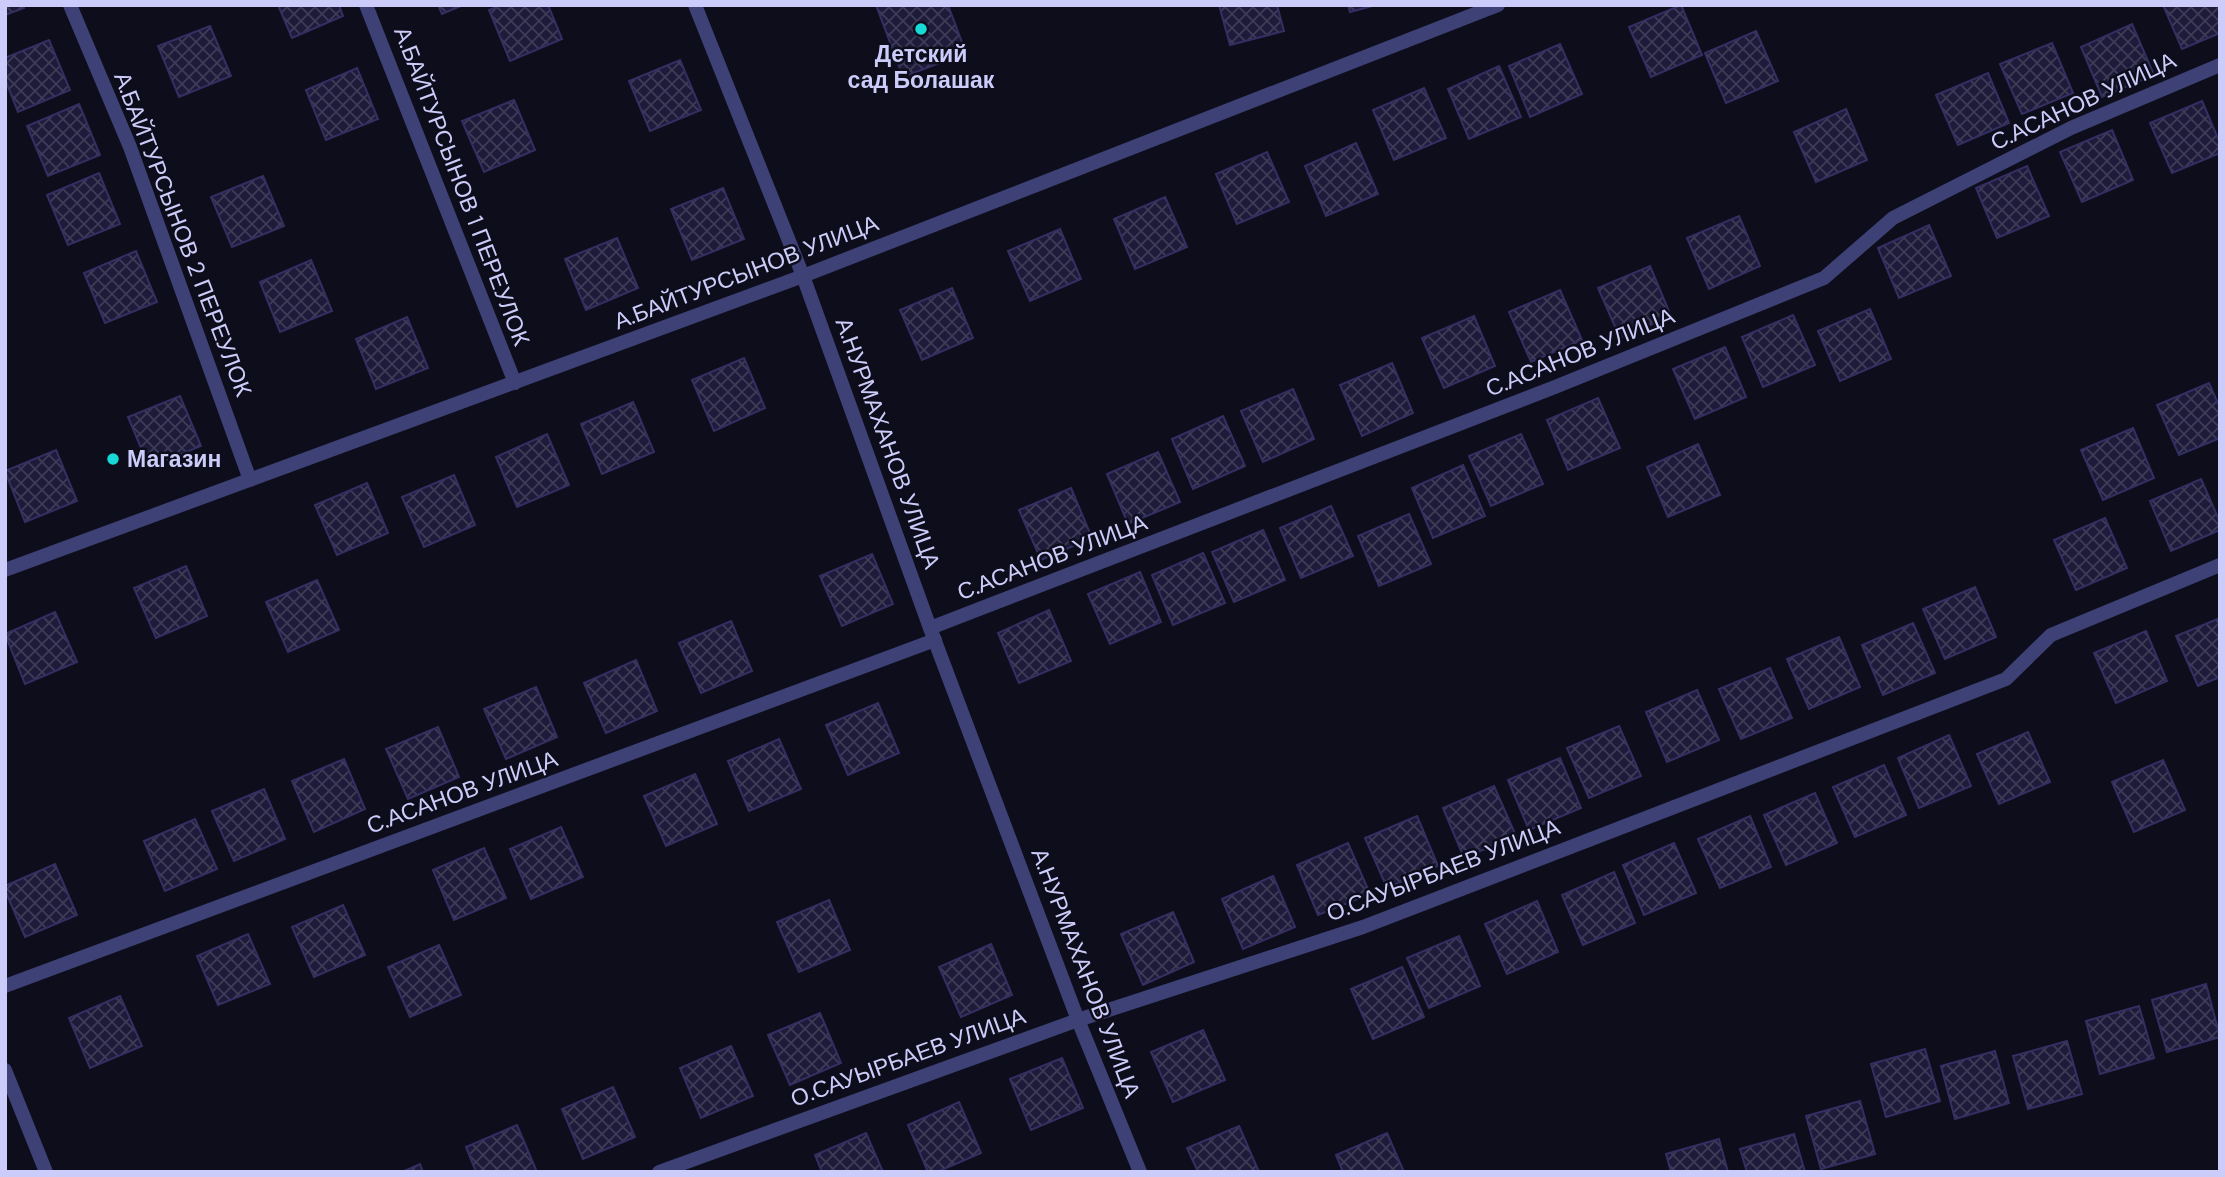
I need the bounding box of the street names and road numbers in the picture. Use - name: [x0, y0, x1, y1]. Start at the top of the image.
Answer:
- street label: А.БАЙТУРСЫНОВ 1 ПЕРЕУЛОК: [387, 22, 537, 350]
- street label: С.АСАНОВ УЛИЦА: [1985, 45, 2181, 157]
- street label: А.БАЙТУРСЫНОВ 2 ПЕРЕУЛОК: [107, 67, 259, 401]
- street label: А.БАЙТУРСЫНОВ УЛИЦА: [610, 207, 883, 336]
- street label: С.АСАНОВ УЛИЦА: [1481, 300, 1680, 404]
- street label: А.НУРМАХАНОВ УЛИЦА: [829, 313, 948, 573]
- street label: С.АСАНОВ УЛИЦА: [953, 507, 1152, 607]
- street label: С.АСАНОВ УЛИЦА: [362, 743, 562, 841]
- street label: О.САУЫРБАЕВ УЛИЦА: [1322, 811, 1565, 928]
- street label: А.НУРМАХАНОВ УЛИЦА: [1024, 844, 1148, 1103]
- street label: О.САУЫРБАЕВ УЛИЦА: [786, 1000, 1030, 1113]

